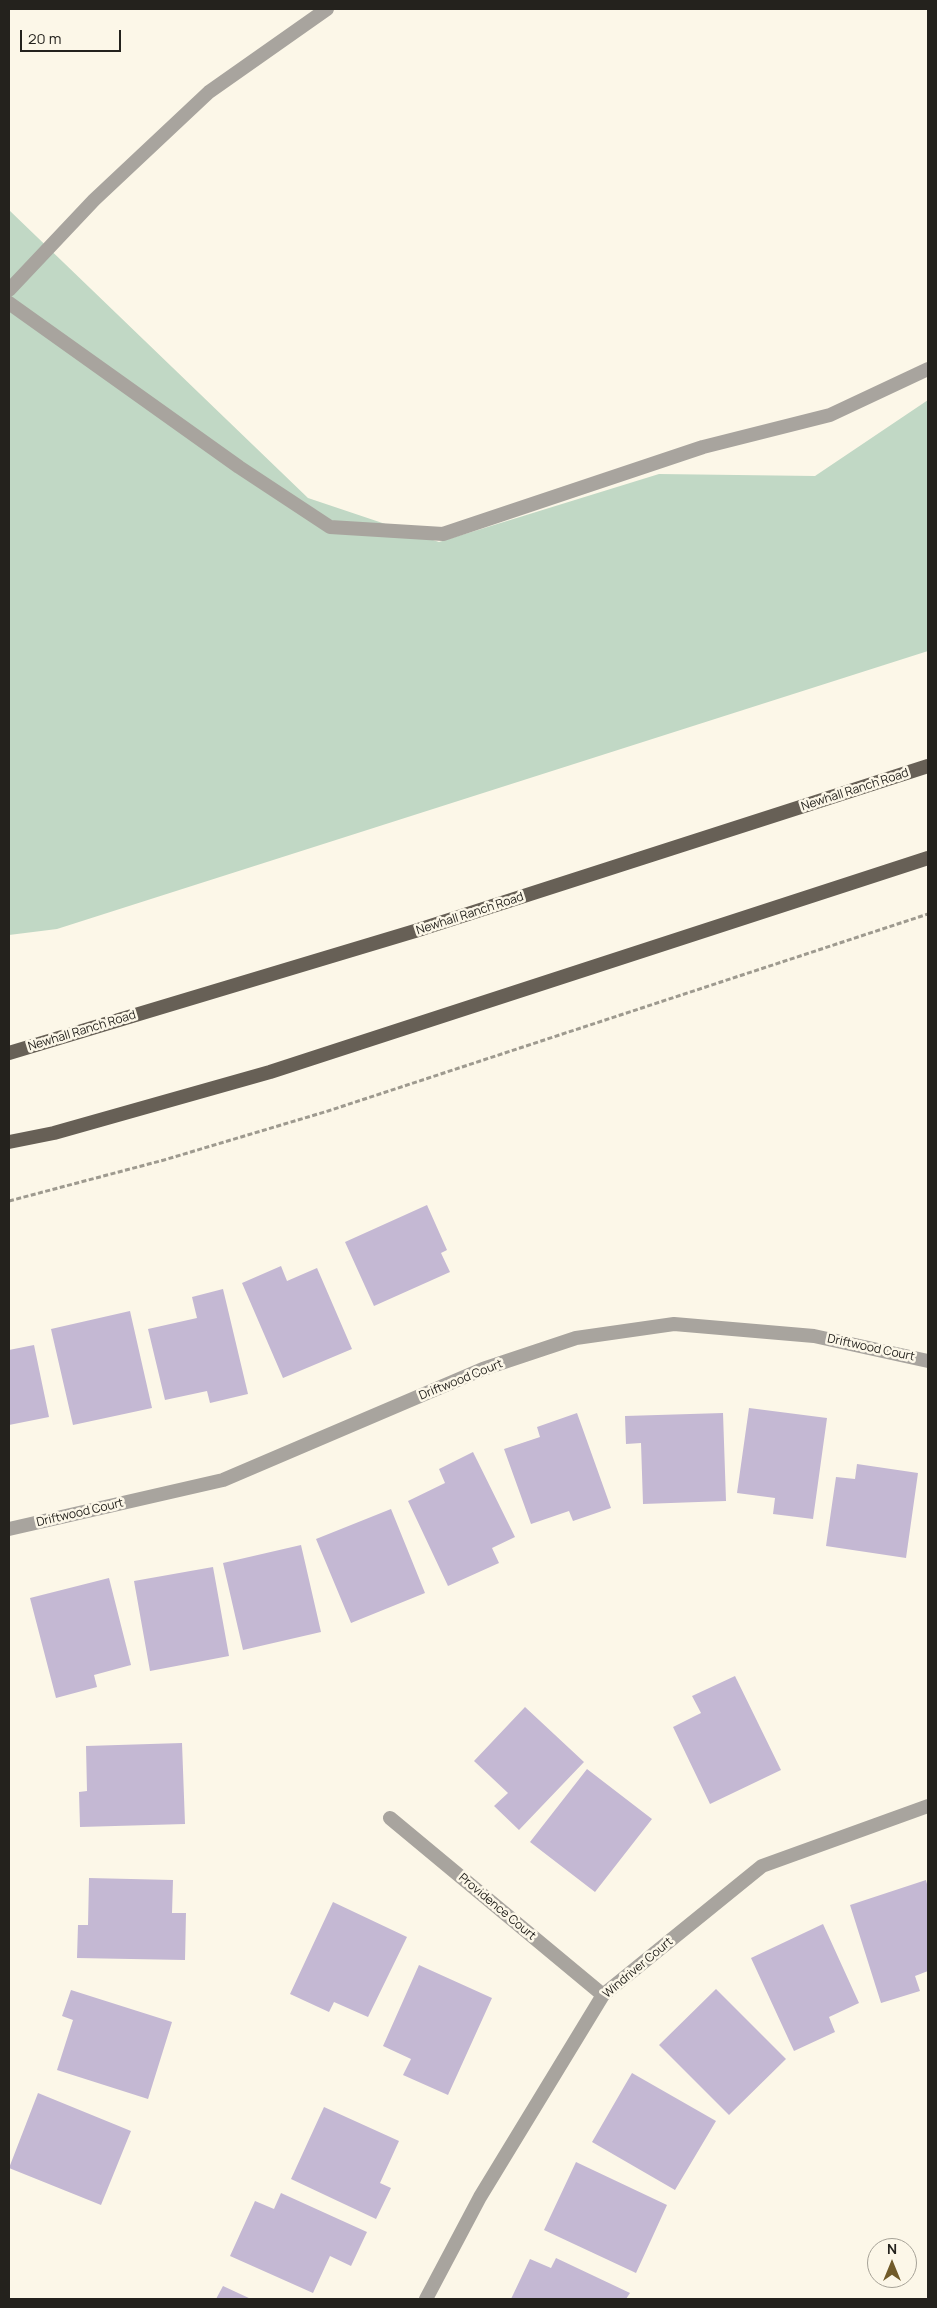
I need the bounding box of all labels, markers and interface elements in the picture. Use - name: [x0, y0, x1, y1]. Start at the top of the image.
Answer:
- scale bar: [22, 20, 124, 52]
- text: 20 m: [28, 28, 61, 49]
- street label: Newhall Ranch Road: [800, 766, 910, 814]
- street label: Newhall Ranch Road: [415, 890, 525, 938]
- street label: Newhall Ranch Road: [26, 1008, 138, 1054]
- street label: Driftwood Court: [826, 1332, 916, 1364]
- street label: Driftwood Court: [417, 1357, 505, 1403]
- street label: Driftwood Court: [35, 1496, 125, 1530]
- street label: Providence Court: [456, 1871, 538, 1943]
- street label: Windriver Court: [600, 1935, 676, 2001]
- north arrow: [867, 2238, 917, 2288]
- text: N: [887, 2239, 897, 2258]

